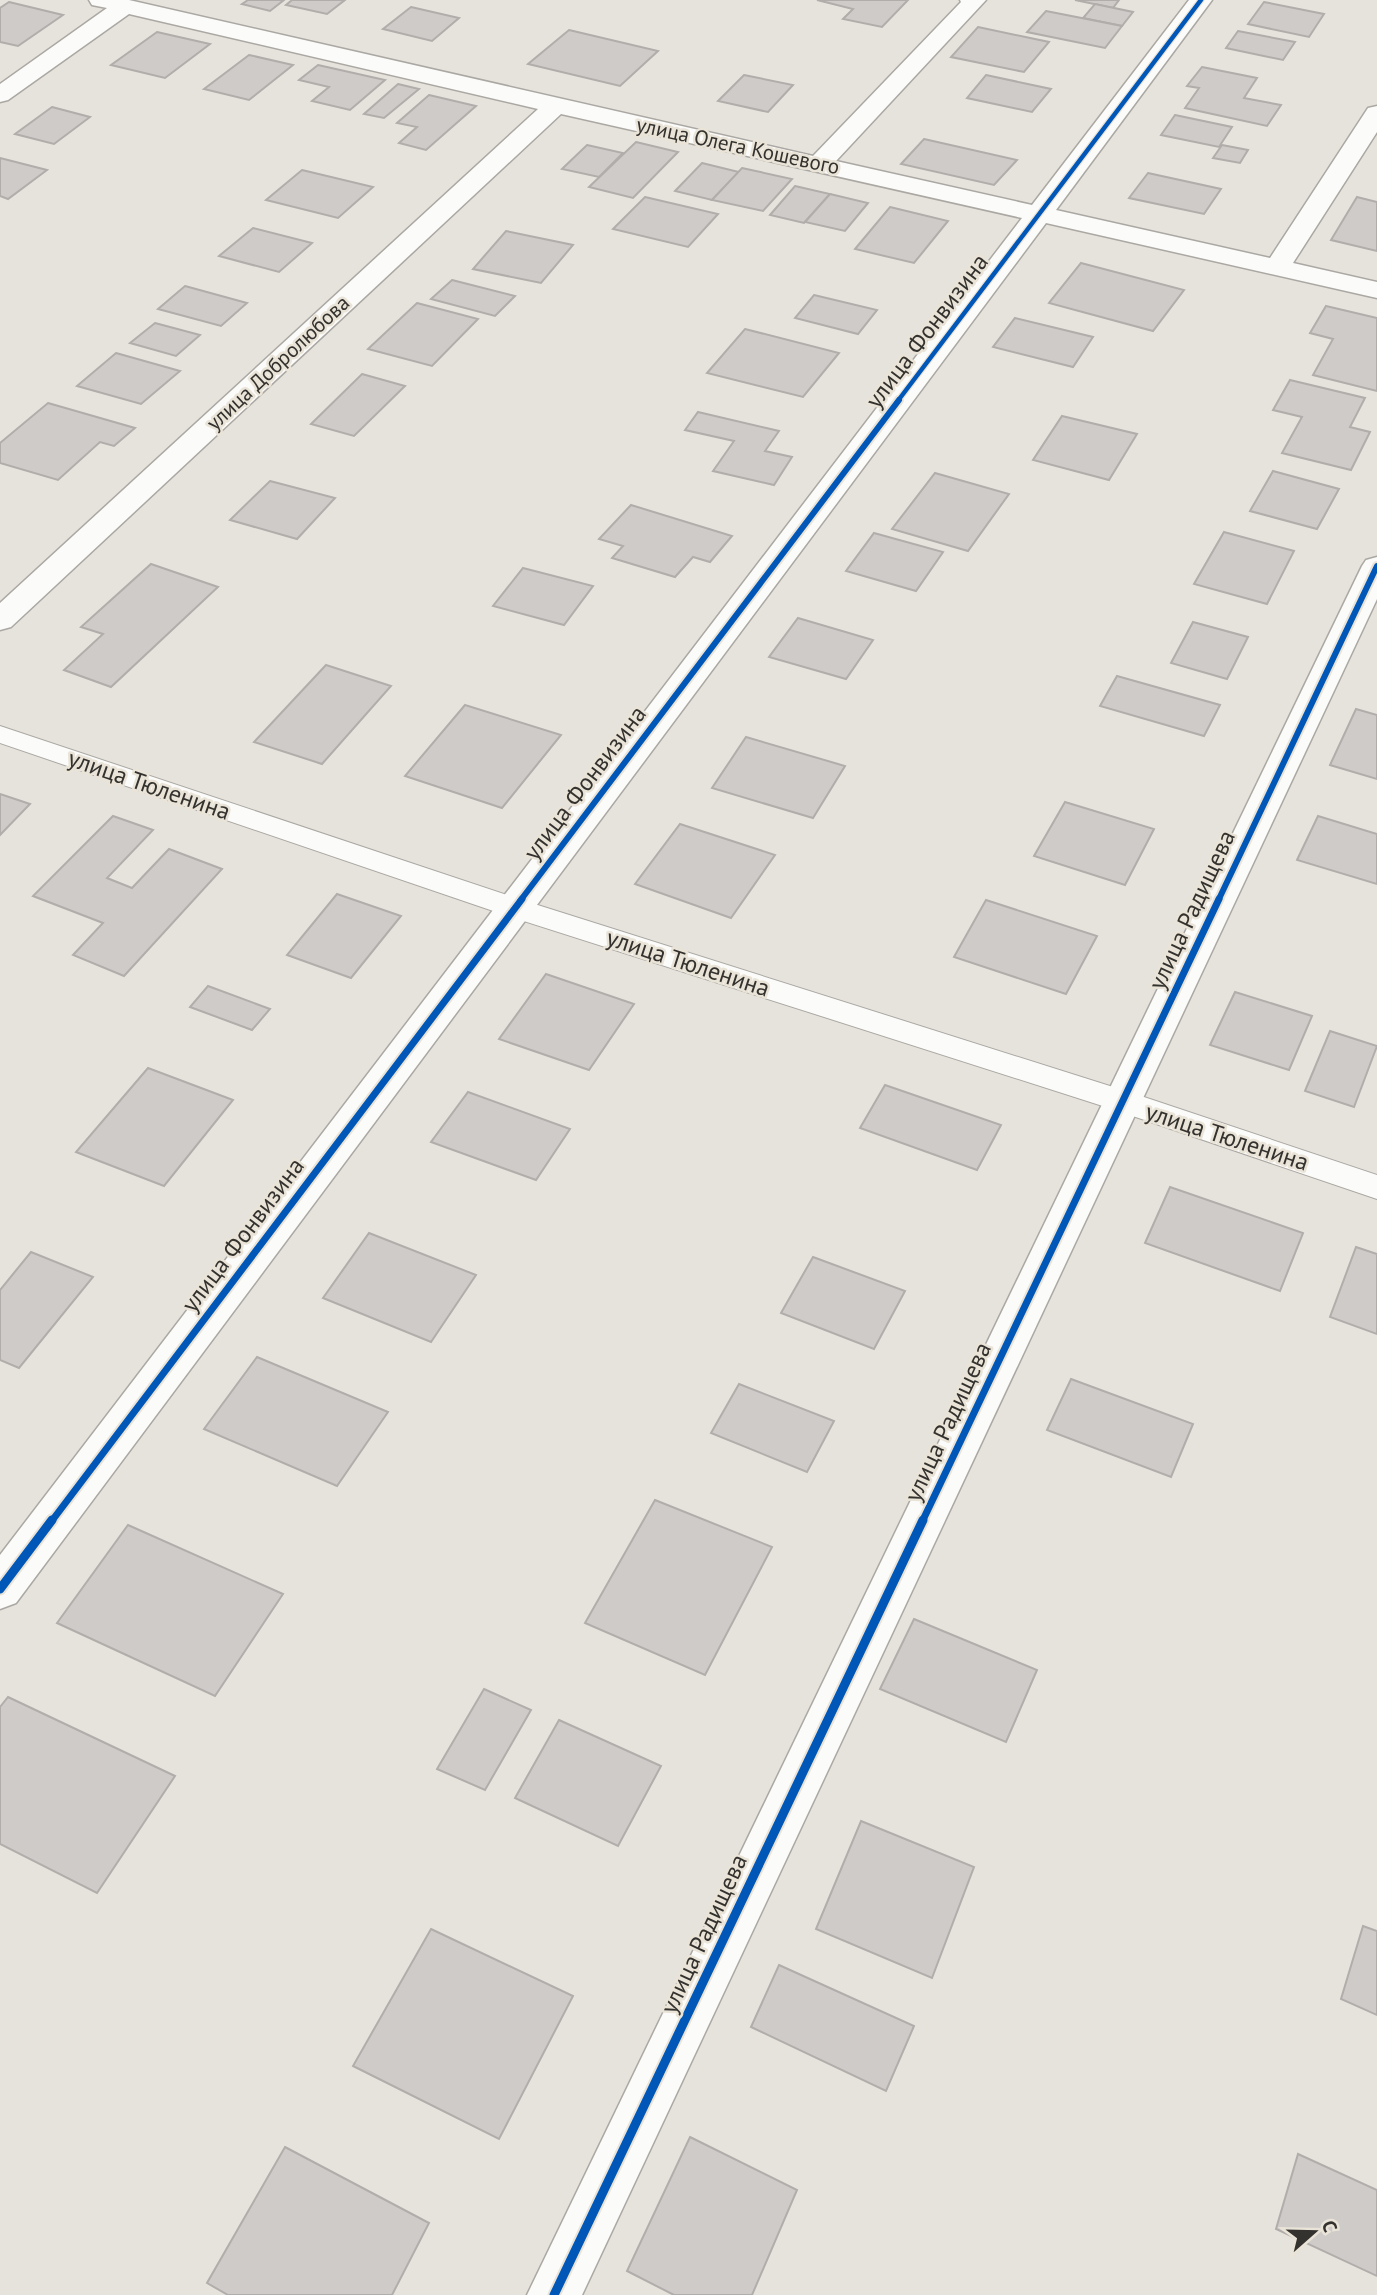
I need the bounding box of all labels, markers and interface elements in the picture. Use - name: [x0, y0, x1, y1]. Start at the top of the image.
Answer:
- street label: улица Олега Кошевого: [634, 111, 842, 180]
- street label: улица Фонвизина: [858, 247, 995, 414]
- street label: улица Добролюбова: [200, 289, 355, 436]
- street label: улица Фонвизина: [516, 699, 653, 866]
- street label: улица Тюленина: [64, 742, 234, 827]
- street label: улица Радищева: [1141, 825, 1242, 994]
- street label: улица Тюленина: [603, 922, 774, 1003]
- street label: улица Тюленина: [1142, 1096, 1313, 1177]
- street label: улица Фонвизина: [174, 1151, 311, 1318]
- street label: улица Радищева: [897, 1337, 998, 1506]
- street label: улица Радищева: [653, 1849, 754, 2018]
- north arrow: [1279, 2197, 1349, 2267]
- text: С: [1317, 2217, 1343, 2236]

